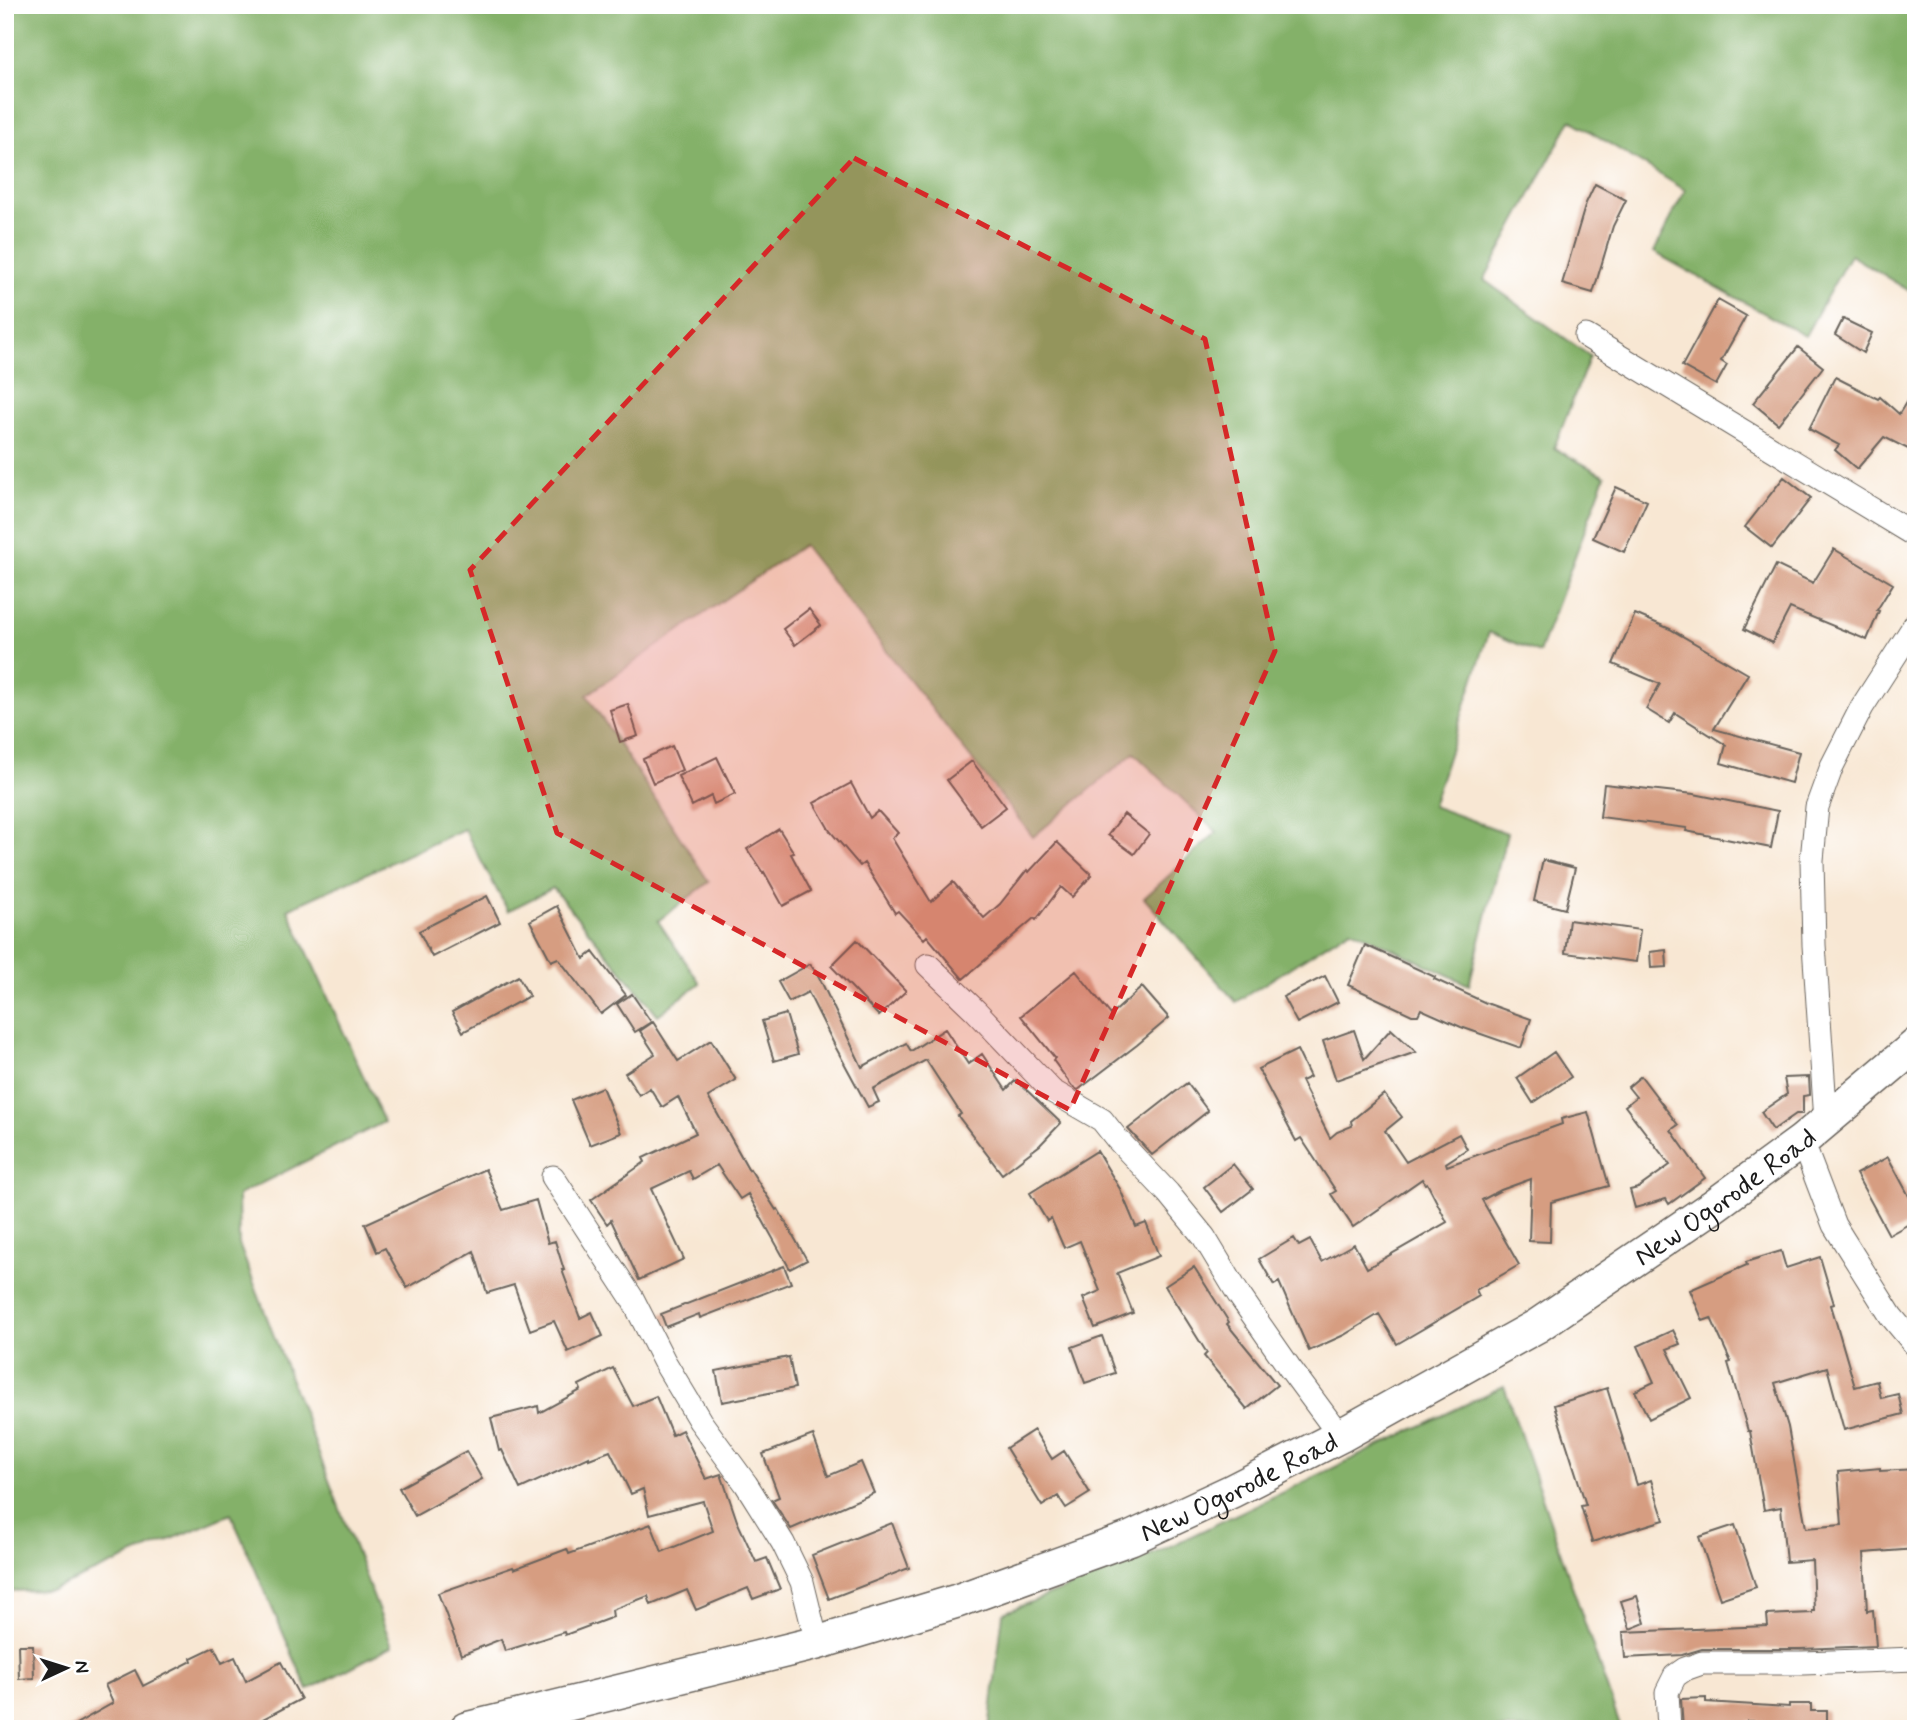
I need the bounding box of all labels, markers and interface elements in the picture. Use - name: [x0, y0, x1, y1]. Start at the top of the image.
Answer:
- street label: New Ogorode Road: [1627, 1120, 1826, 1276]
- street label: New Ogorode Road: [1134, 1424, 1345, 1552]
- north arrow: [32, 1632, 102, 1702]
- text: N: [69, 1660, 94, 1674]

